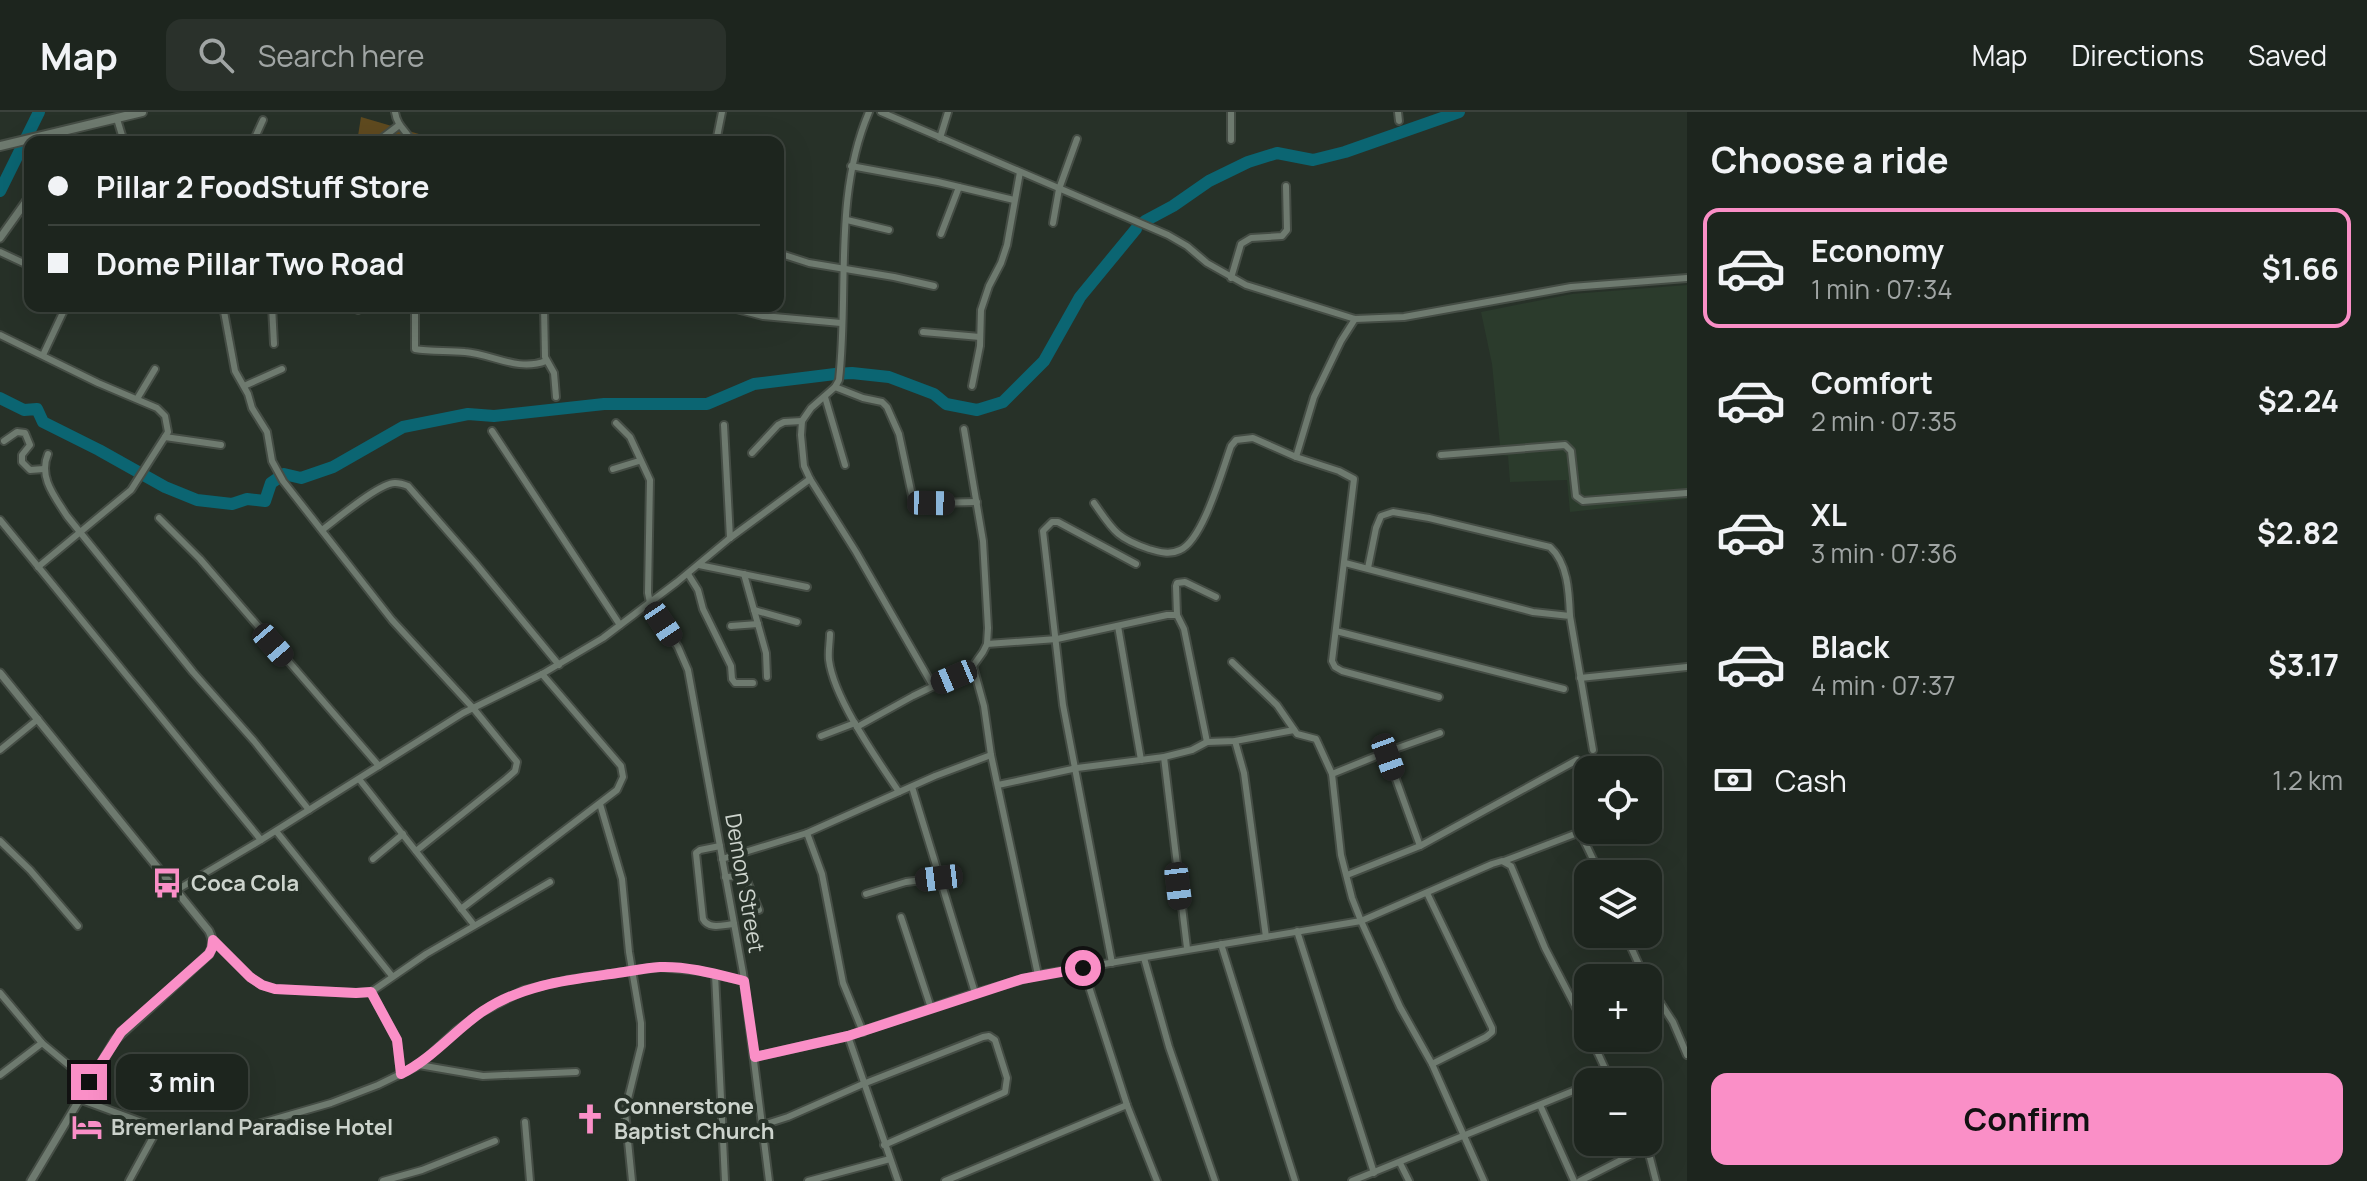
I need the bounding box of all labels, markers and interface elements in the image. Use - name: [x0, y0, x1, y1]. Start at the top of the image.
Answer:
- search box: [166, 19, 726, 91]
- text: Map: [40, 29, 118, 81]
- icon: search: [194, 33, 238, 77]
- text: Search here: [258, 35, 425, 76]
- text: Map: [1972, 36, 2027, 74]
- text: Directions: [2071, 36, 2204, 74]
- text: Saved: [2248, 36, 2327, 74]
- text: Choose a ride: [1711, 135, 1949, 184]
- text: Pillar 2 FoodStuff Store: [96, 166, 429, 207]
- text: Economy: [1811, 230, 1944, 271]
- icon: car: [1715, 232, 1787, 304]
- text: Dome Pillar Two Road: [96, 243, 405, 284]
- text: $1.66: [2262, 248, 2339, 289]
- text: 1 min · 07:34: [1811, 271, 1953, 307]
- text: Comfort: [1811, 362, 1933, 403]
- icon: car: [1715, 364, 1787, 436]
- text: $2.24: [2258, 380, 2339, 421]
- text: 2 min · 07:35: [1811, 403, 1957, 439]
- car: [907, 491, 955, 515]
- text: XL: [1811, 494, 1847, 535]
- icon: car: [1715, 496, 1787, 568]
- text: $2.82: [2257, 512, 2339, 553]
- text: 3 min · 07:36: [1811, 535, 1958, 571]
- car: [640, 597, 686, 651]
- car: [248, 619, 298, 671]
- text: Black: [1811, 626, 1889, 667]
- icon: car: [1715, 628, 1787, 700]
- text: $3.17: [2268, 644, 2339, 685]
- car: [927, 657, 981, 697]
- text: 4 min · 07:37: [1811, 667, 1956, 703]
- car: [1369, 730, 1407, 784]
- map controls: [1574, 756, 1662, 1156]
- button: locate: [1574, 756, 1662, 844]
- icon: cash: [1711, 758, 1755, 802]
- text: Cash: [1775, 760, 1847, 801]
- text: 1.2 km: [2272, 762, 2343, 798]
- street label: Demon Street: [718, 811, 772, 955]
- button: layers: [1574, 860, 1662, 948]
- car: [1163, 861, 1193, 911]
- car: [914, 863, 964, 893]
- bus stop icon: Coca Cola: [150, 866, 184, 900]
- place label: Coca Cola: [191, 868, 299, 898]
- route start: [1065, 950, 1101, 986]
- button: +: [1574, 964, 1662, 1052]
- callout: 3 min: [117, 1054, 249, 1110]
- route end: [71, 1064, 107, 1100]
- text: 3 min: [148, 1064, 216, 1100]
- button: −: [1574, 1068, 1662, 1156]
- button: Confirm: [1711, 1073, 2343, 1165]
- place label: Connerstone Baptist Church: [614, 1091, 774, 1146]
- church icon: Connerstone Baptist Church: [573, 1102, 607, 1136]
- hotel icon: Bremerland Paradise Hotel: [70, 1110, 104, 1144]
- place label: Bremerland Paradise Hotel: [111, 1112, 393, 1142]

